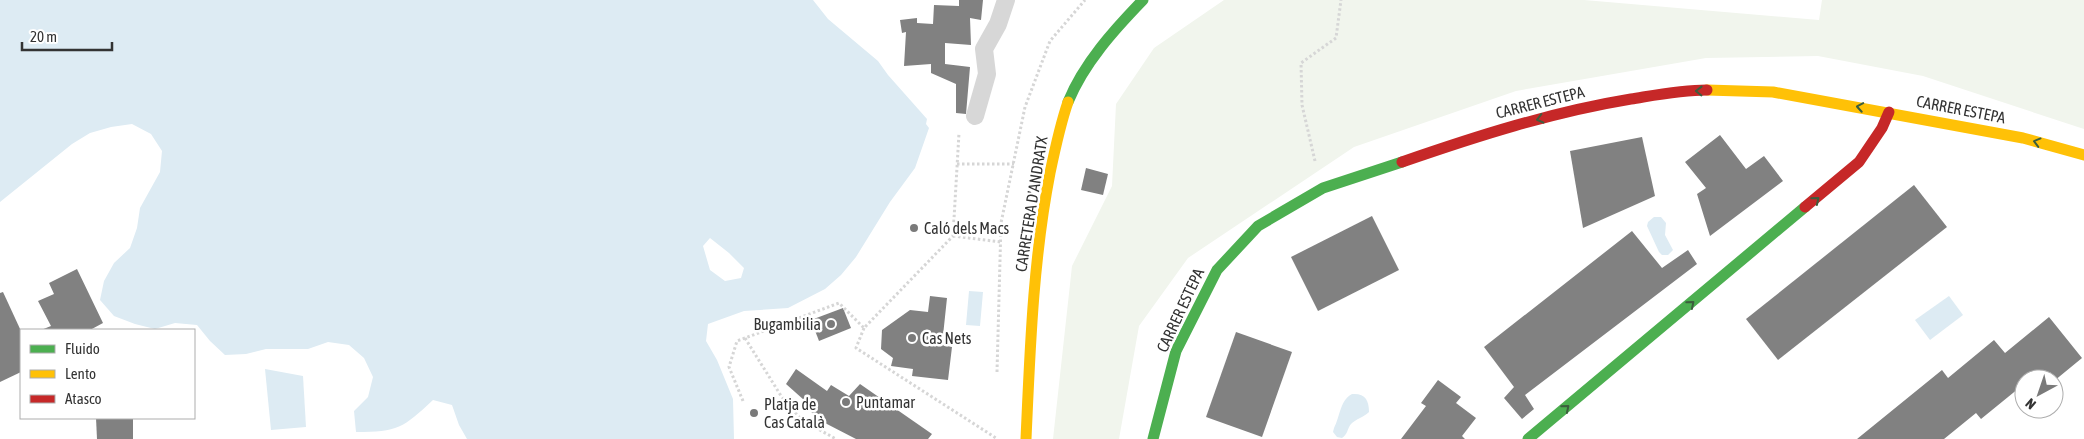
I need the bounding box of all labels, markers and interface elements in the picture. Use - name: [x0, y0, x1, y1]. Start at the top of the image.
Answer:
- scale bar: [22, 20, 112, 52]
- text: 20 m: [30, 28, 57, 45]
- street label: CARRER ESTEPA: [1494, 82, 1586, 122]
- one-way arrow: [1695, 85, 1703, 96]
- street label: CARRER ESTEPA: [1915, 92, 2007, 126]
- one-way arrow: [1856, 102, 1865, 112]
- one-way arrow: [1535, 113, 1544, 124]
- street label: CARRETERA D'ANDRATX: [1011, 134, 1051, 273]
- one-way arrow: [2033, 137, 2042, 147]
- one-way arrow: [1810, 197, 1819, 206]
- place label: Caló dels Macs: [924, 219, 1009, 237]
- marker: Caló dels Macs: [908, 222, 920, 234]
- street label: CARRER ESTEPA: [1153, 265, 1207, 355]
- one-way arrow: [1685, 301, 1694, 310]
- place label: Bugambilia: [754, 315, 821, 334]
- marker: Bugambilia: [825, 318, 837, 330]
- legend: [20, 329, 195, 419]
- place label: Cas Nets: [922, 329, 972, 347]
- marker: Cas Nets: [906, 332, 918, 344]
- text: Fluido: [65, 340, 100, 357]
- text: Lento: [65, 365, 96, 382]
- north arrow: [2014, 369, 2064, 419]
- text: Atasco: [65, 390, 102, 407]
- place label: Puntamar: [856, 393, 915, 411]
- place label: Platja de Cas Català: [764, 395, 825, 431]
- text: N: [2022, 395, 2039, 413]
- marker: Puntamar: [840, 396, 852, 408]
- one-way arrow: [1560, 404, 1569, 413]
- marker: Platja de Cas Català: [748, 407, 760, 419]

